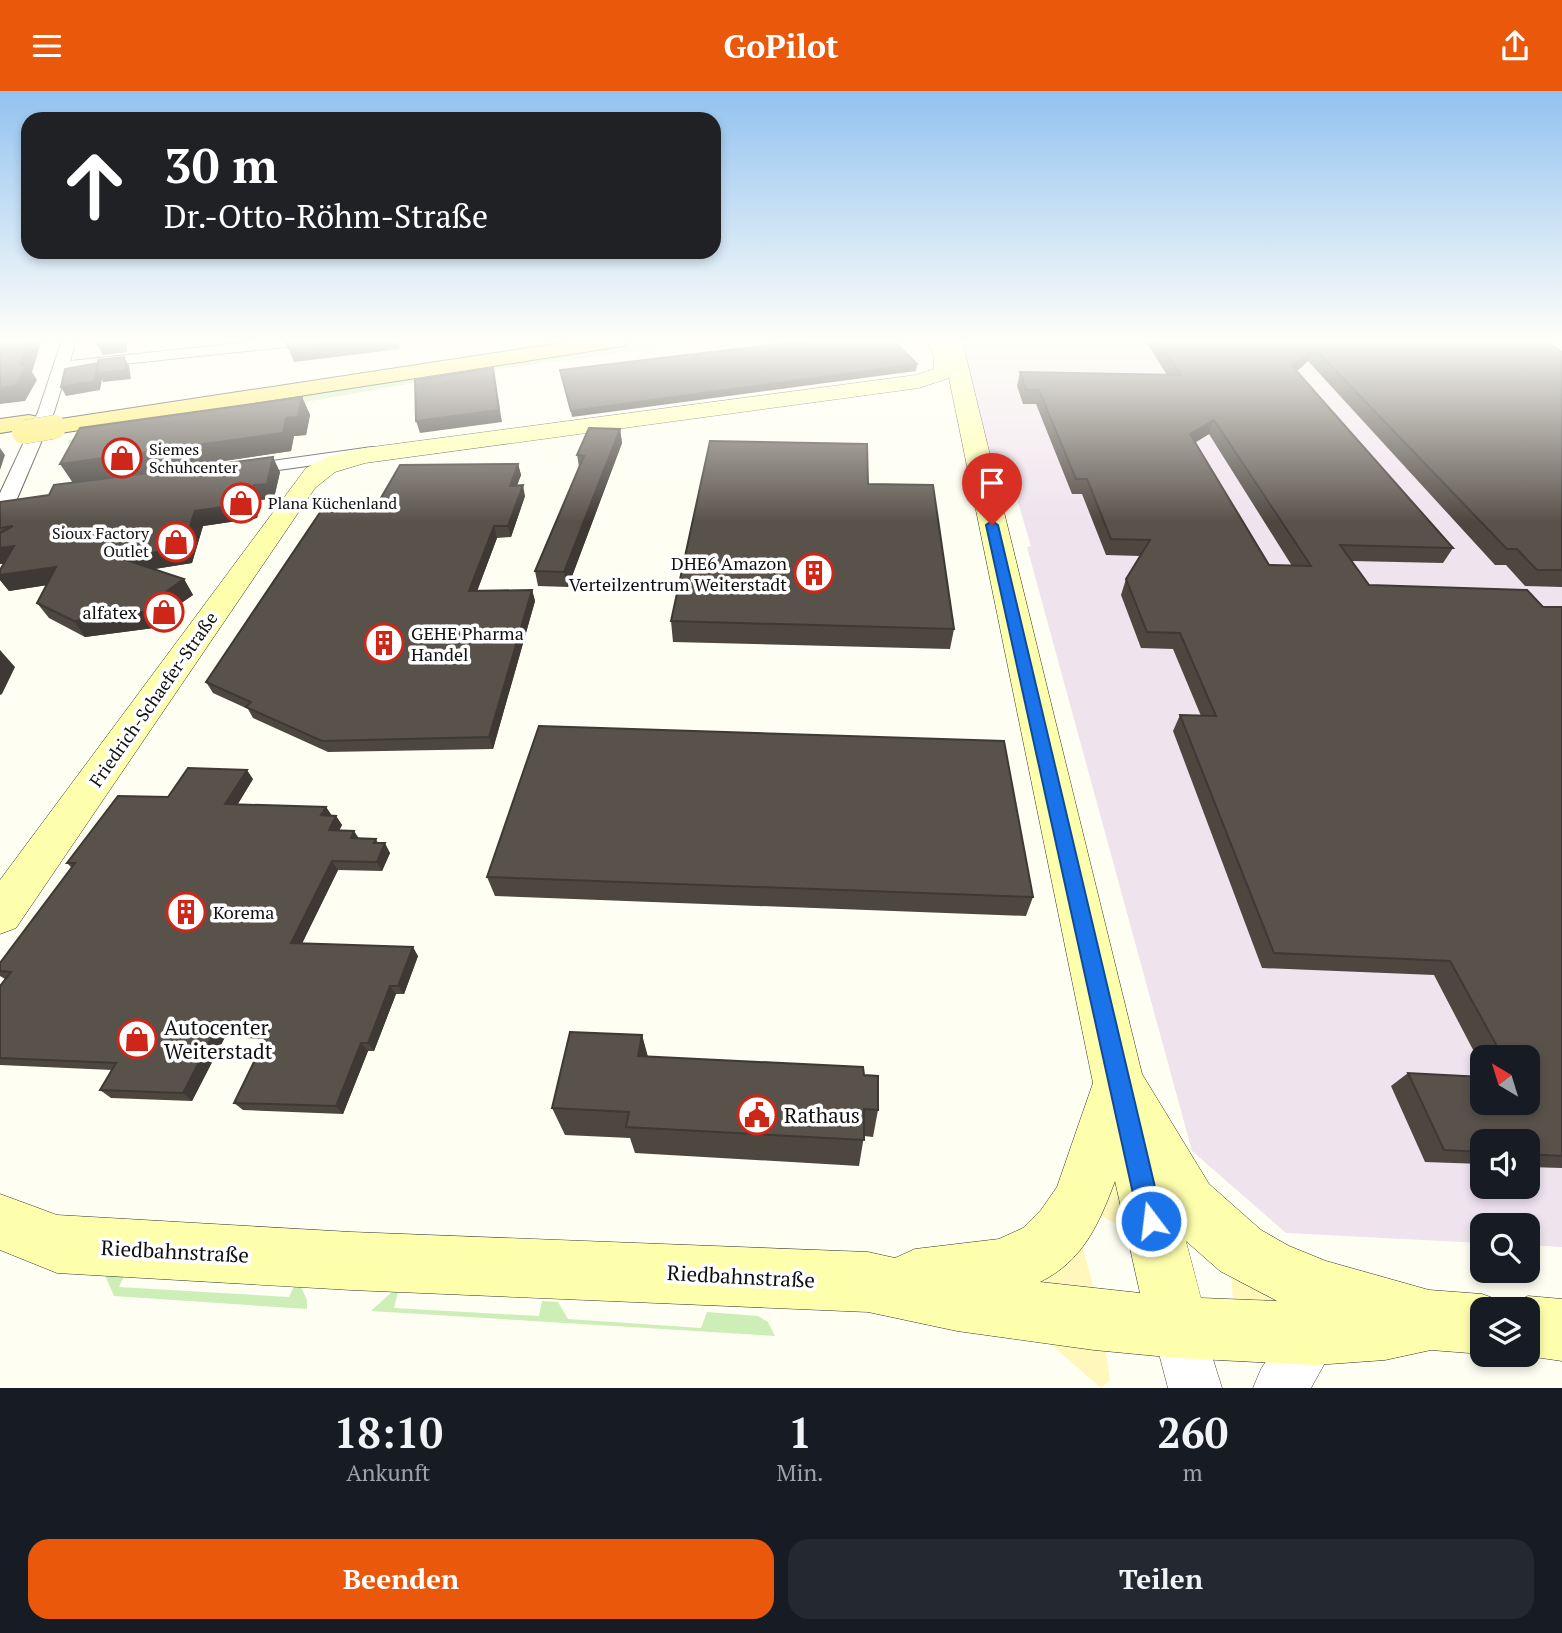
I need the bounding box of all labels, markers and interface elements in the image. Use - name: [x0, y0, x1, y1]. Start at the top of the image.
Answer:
- text: GoPilot: [723, 25, 839, 67]
- icon: menu: [28, 27, 66, 65]
- icon: share: [1496, 27, 1534, 65]
- text: 30 m: [164, 132, 278, 197]
- icon: ahead: [49, 140, 140, 231]
- text: Dr.-Otto-Röhm-Straße: [164, 195, 488, 237]
- shop icon: Siemes Schuhcenter: [101, 437, 143, 479]
- place label: Siemes Schuhcenter: [149, 438, 239, 478]
- pin: [962, 453, 1022, 525]
- icon: arrive: [973, 464, 1011, 502]
- shop icon: Plana Küchenland: [220, 482, 262, 524]
- place label: Plana Küchenland: [268, 492, 397, 514]
- shop icon: Sioux Factory Outlet: [155, 521, 197, 563]
- place label: Sioux Factory Outlet: [52, 522, 150, 562]
- place label: DHE6 Amazon Verteilzentrum Weiterstadt: [569, 551, 787, 596]
- building icon: DHE6 Amazon Verteilzentrum Weiterstadt: [793, 552, 835, 594]
- shop icon: alfatex: [143, 591, 185, 633]
- place label: alfatex: [82, 600, 138, 624]
- street label: Friedrich-Schaefer-Straße: [83, 607, 223, 791]
- place label: GEHE Pharma Handel: [411, 621, 524, 666]
- building icon: GEHE Pharma Handel: [363, 622, 405, 664]
- building icon: Korema: [165, 891, 207, 933]
- place label: Korema: [213, 900, 274, 924]
- place label: Autocenter Weiterstadt: [164, 1013, 273, 1065]
- shop icon: Autocenter Weiterstadt: [116, 1018, 158, 1060]
- north arrow: [1470, 1045, 1540, 1115]
- map controls: [1470, 1045, 1540, 1367]
- public building icon: Rathaus: [736, 1094, 778, 1136]
- place label: Rathaus: [784, 1101, 860, 1129]
- button: sound: [1470, 1129, 1540, 1199]
- position arrow: [1114, 1184, 1188, 1258]
- button: search: [1470, 1213, 1540, 1283]
- street label: Riedbahnstraße: [100, 1233, 250, 1269]
- street label: Riedbahnstraße: [666, 1258, 816, 1294]
- button: layers: [1470, 1297, 1540, 1367]
- text: 18:10: [334, 1404, 443, 1460]
- text: 1: [788, 1404, 812, 1460]
- text: 260: [1157, 1404, 1228, 1460]
- text: Ankunft: [346, 1457, 430, 1488]
- text: Min.: [777, 1457, 824, 1488]
- text: m: [1183, 1457, 1203, 1488]
- button: Beenden: [28, 1539, 774, 1619]
- button: Teilen: [788, 1539, 1534, 1619]

